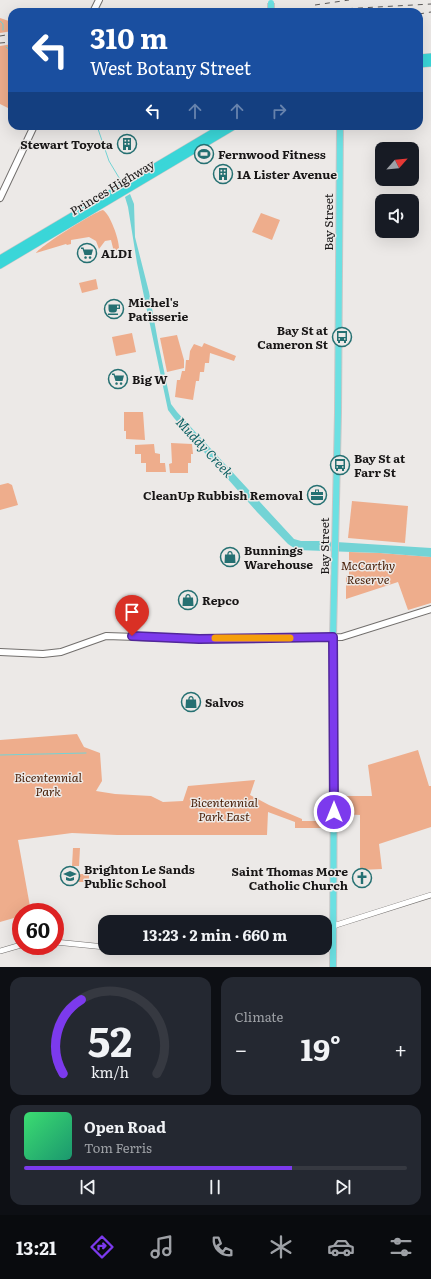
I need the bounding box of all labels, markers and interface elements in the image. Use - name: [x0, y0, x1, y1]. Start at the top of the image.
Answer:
- text: 310 m: [90, 16, 168, 58]
- icon: left: [24, 24, 76, 76]
- text: West Botany Street: [90, 54, 251, 81]
- icon: left: [142, 100, 164, 122]
- icon: ahead: [184, 100, 206, 122]
- icon: ahead: [226, 100, 248, 122]
- icon: right: [268, 100, 290, 122]
- building icon: Stewart Toyota: [116, 133, 138, 155]
- place label: Stewart Toyota: [20, 135, 113, 153]
- north arrow: [375, 142, 419, 186]
- map controls: [375, 142, 419, 238]
- sports icon: Fernwood Fitness: [193, 143, 215, 165]
- place label: Fernwood Fitness: [218, 145, 326, 163]
- street label: Princes Highway: [66, 155, 158, 219]
- building icon: 1A Lister Avenue: [212, 163, 234, 185]
- place label: 1A Lister Avenue: [237, 165, 337, 183]
- street label: Bay Street: [319, 193, 337, 251]
- button: sound: [375, 194, 419, 238]
- supermarket icon: ALDI: [76, 242, 98, 264]
- place label: ALDI: [101, 244, 132, 262]
- place label: Michel's Patisserie: [128, 293, 189, 325]
- cafe icon: Michel's Patisserie: [103, 298, 125, 320]
- place label: Bay St at Cameron St: [257, 321, 329, 353]
- bus stop icon: Bay St at Cameron St: [331, 326, 353, 348]
- supermarket icon: Big W: [107, 368, 129, 390]
- place label: Big W: [132, 370, 168, 388]
- water label: Muddy Creek: [172, 413, 239, 482]
- place label: Bay St at Farr St: [354, 449, 406, 481]
- bus stop icon: Bay St at Farr St: [329, 454, 351, 476]
- office icon: CleanUp Rubbish Removal: [306, 484, 328, 506]
- place label: CleanUp Rubbish Removal: [143, 486, 304, 504]
- street label: Bay Street: [315, 517, 333, 575]
- place label: Bunnings Warehouse: [244, 541, 313, 573]
- shop icon: Bunnings Warehouse: [219, 546, 241, 568]
- park label: McCarthy Reserve: [341, 556, 395, 588]
- shop icon: Repco: [177, 589, 199, 611]
- place label: Repco: [202, 591, 240, 609]
- pin: [115, 595, 149, 636]
- icon: arrive: [121, 601, 143, 623]
- shop icon: Salvos: [180, 691, 202, 713]
- place label: Salvos: [205, 693, 244, 711]
- park label: Bicentennial Park: [14, 768, 82, 800]
- position arrow: [313, 791, 355, 833]
- park label: Bicentennial Park East: [190, 793, 258, 825]
- place label: Brighton Le Sands Public School: [84, 860, 195, 892]
- place label: Saint Thomas More Catholic Church: [232, 862, 348, 894]
- school or university icon: Brighton Le Sands Public School: [59, 865, 81, 887]
- church icon: Saint Thomas More Catholic Church: [351, 867, 373, 889]
- speed limit sign: 60: [12, 903, 64, 955]
- text: 13:23 · 2 min · 660 m: [143, 923, 287, 946]
- text: Climate: [235, 1007, 283, 1026]
- text: 52: [88, 1008, 133, 1070]
- text: 19°: [301, 1026, 341, 1070]
- text: −: [235, 1032, 247, 1065]
- text: +: [394, 1032, 407, 1065]
- text: km/h: [91, 1061, 130, 1082]
- text: Open Road: [84, 1115, 166, 1138]
- text: Tom Ferris: [84, 1138, 152, 1157]
- icon: previous: [77, 1176, 99, 1198]
- icon: pause: [204, 1176, 226, 1198]
- icon: next: [332, 1176, 354, 1198]
- icon: directions: [88, 1233, 116, 1261]
- icon: music: [148, 1233, 176, 1261]
- icon: phone: [208, 1233, 236, 1261]
- icon: climate: [267, 1233, 295, 1261]
- icon: car: [327, 1233, 355, 1261]
- icon: filters: [387, 1233, 415, 1261]
- text: 13:21: [16, 1234, 56, 1261]

